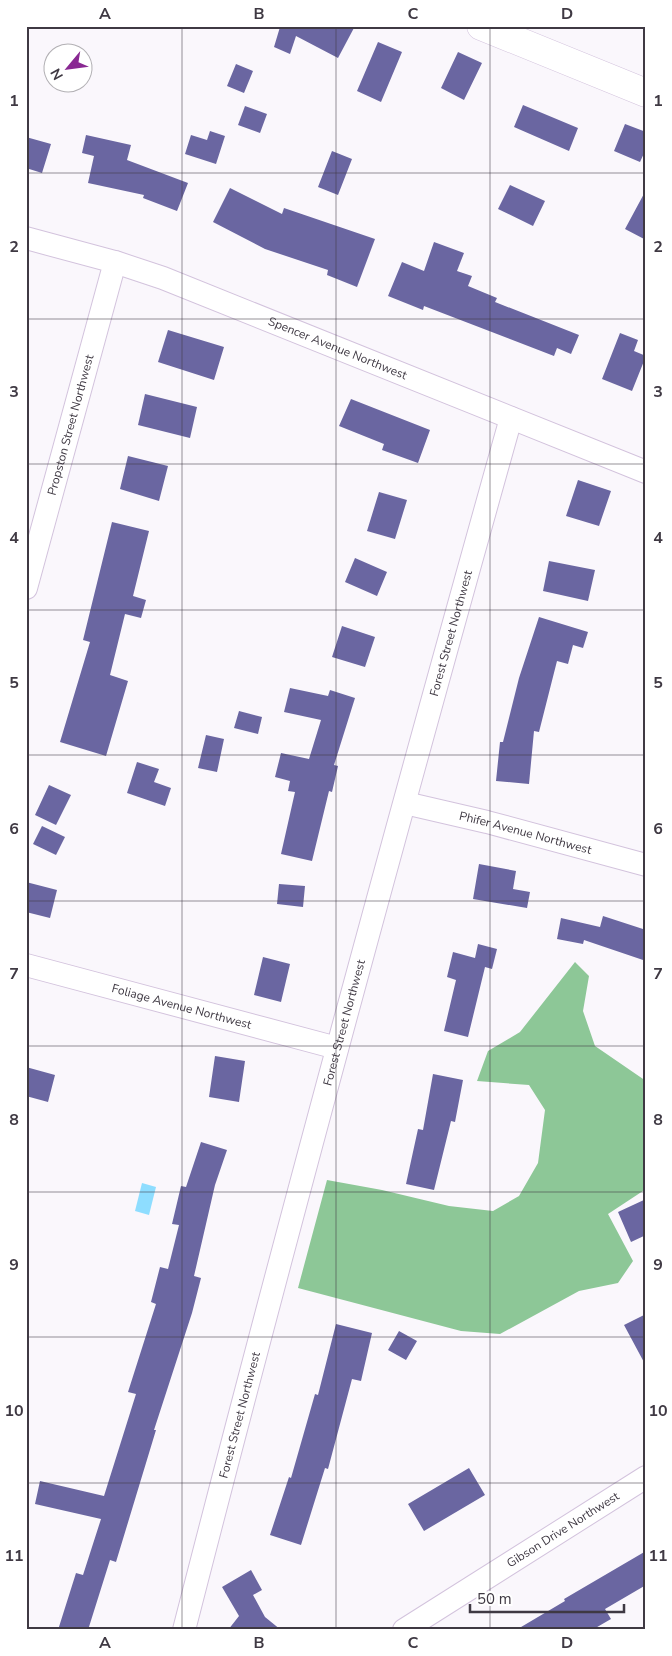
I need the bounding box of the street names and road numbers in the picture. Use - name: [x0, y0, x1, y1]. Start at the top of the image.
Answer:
- street label: Spencer Avenue Northwest: [266, 313, 410, 384]
- street label: Propston Street Northwest: [44, 352, 98, 497]
- street label: Forest Street Northwest: [426, 568, 476, 698]
- street label: Phifer Avenue Northwest: [458, 808, 594, 858]
- street label: Forest Street Northwest: [319, 957, 369, 1088]
- street label: Foliage Avenue Northwest: [110, 980, 254, 1033]
- street label: Forest Street Northwest: [216, 1349, 264, 1480]
- street label: Gibson Drive Northwest: [504, 1488, 623, 1571]

